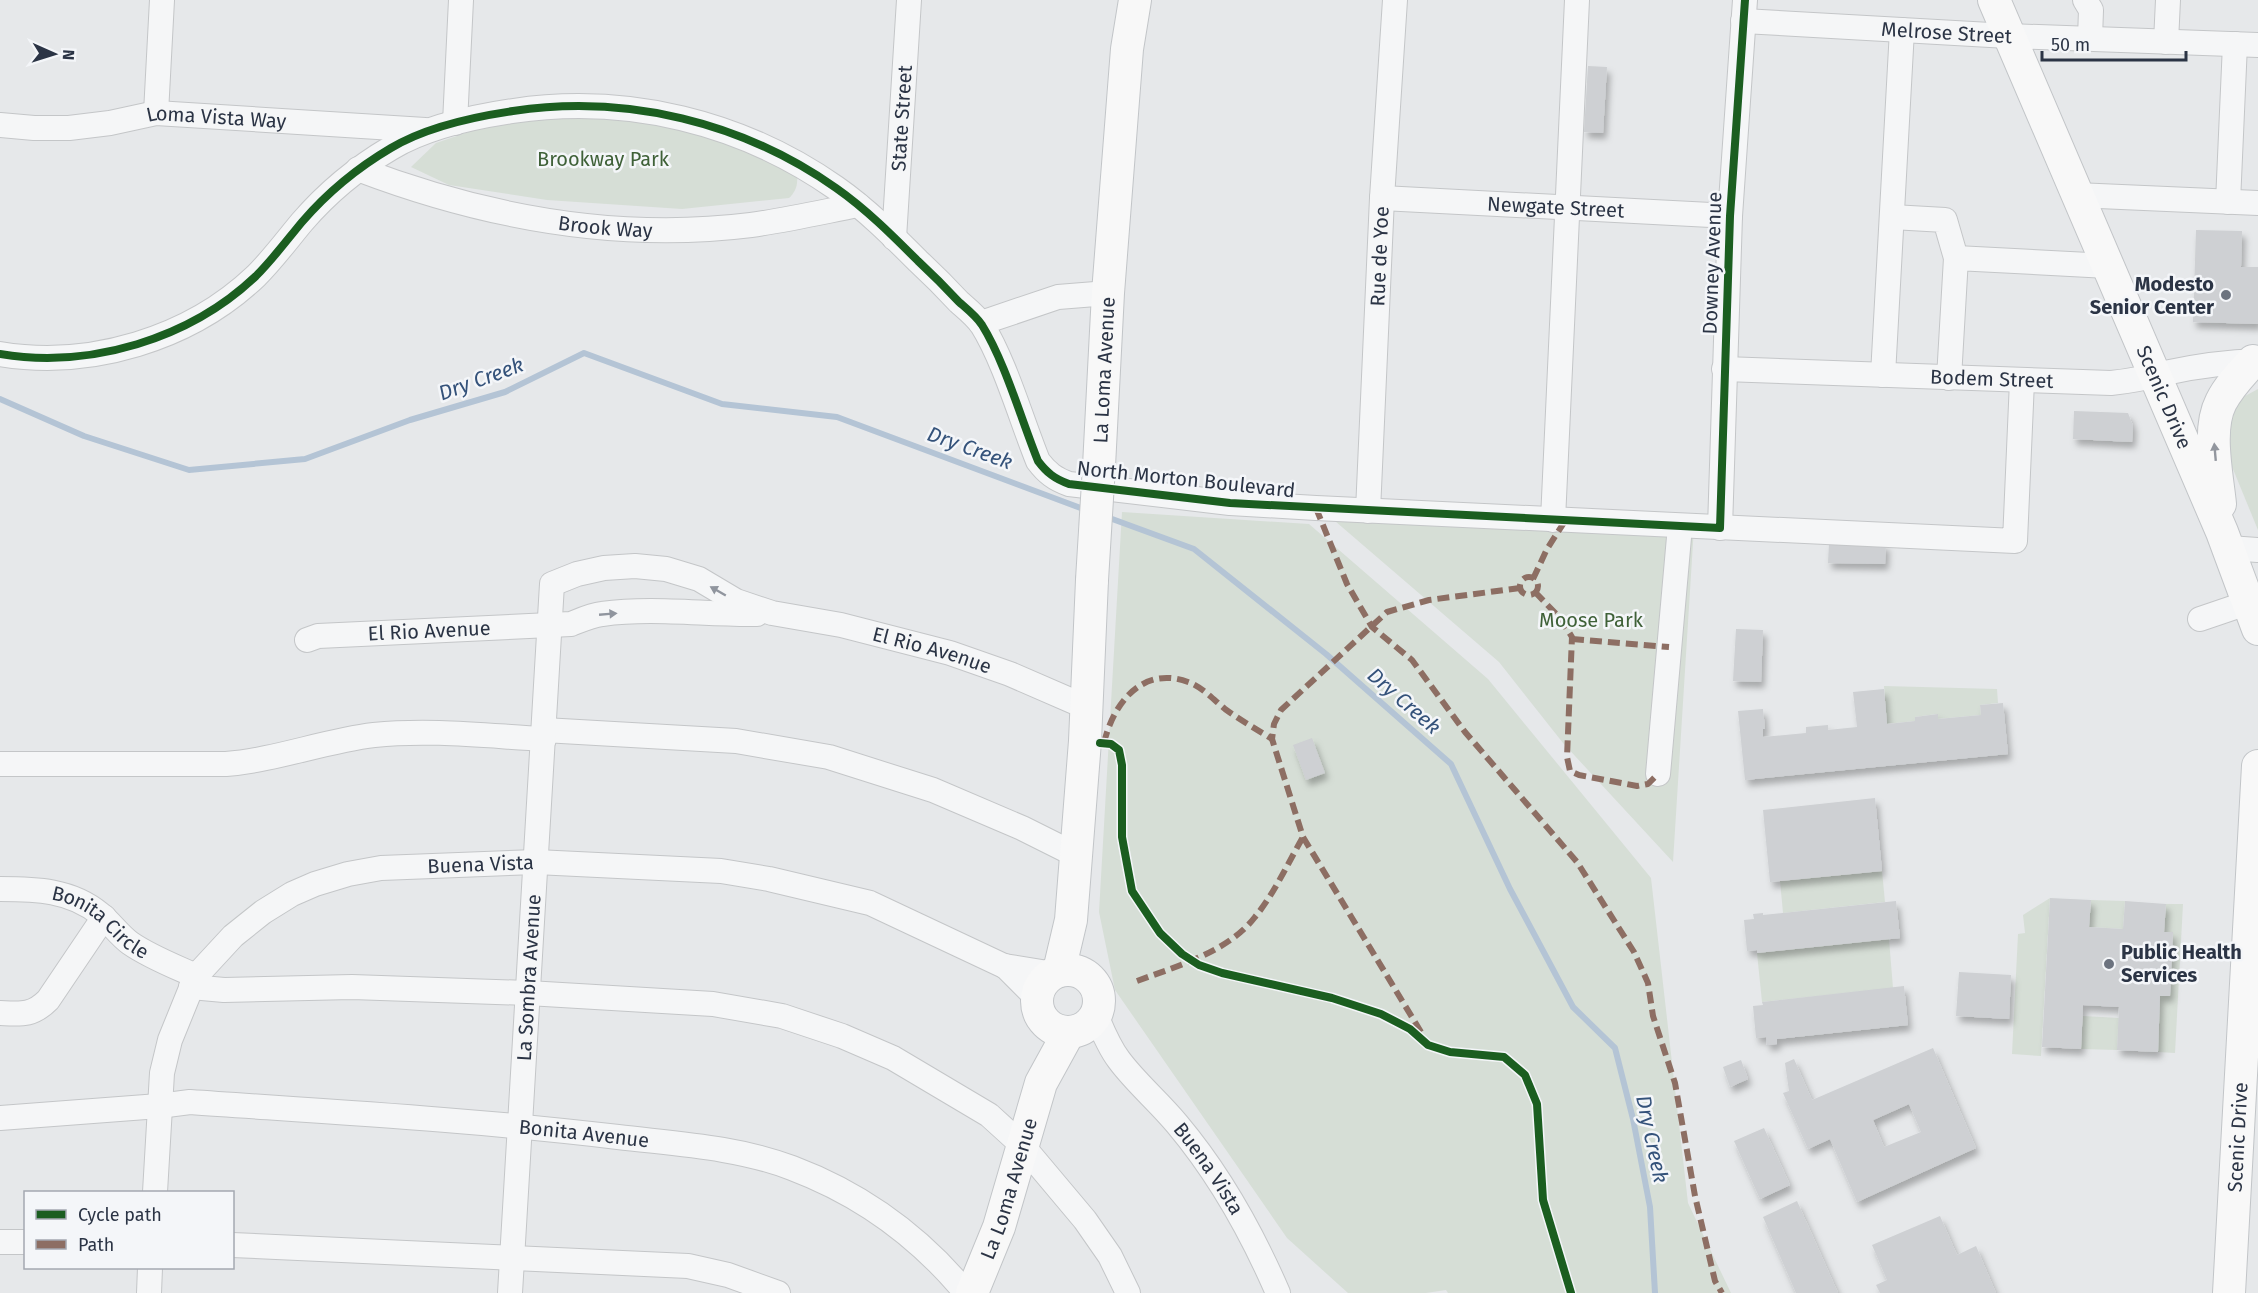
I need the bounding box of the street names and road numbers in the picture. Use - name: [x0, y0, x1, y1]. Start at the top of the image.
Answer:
- street label: Melrose Street: [1881, 17, 2013, 48]
- street label: State Street: [886, 64, 917, 172]
- street label: Loma Vista Way: [144, 101, 287, 133]
- street label: Newgate Street: [1487, 191, 1626, 223]
- street label: Downey Avenue: [1698, 191, 1726, 335]
- street label: Rue de Yoe: [1365, 205, 1394, 307]
- street label: Brook Way: [557, 211, 653, 242]
- street label: La Loma Avenue: [1088, 296, 1120, 444]
- street label: Scenic Drive: [2131, 342, 2197, 452]
- street label: Bodem Street: [1930, 364, 2055, 393]
- street label: North Morton Boulevard: [1076, 456, 1296, 502]
- street label: El Rio Avenue: [367, 616, 491, 646]
- street label: El Rio Avenue: [870, 622, 995, 679]
- street label: Buena Vista: [427, 850, 534, 878]
- street label: Bonita Circle: [50, 881, 153, 964]
- street label: La Sombra Avenue: [512, 893, 546, 1062]
- street label: Scenic Drive: [2223, 1082, 2253, 1193]
- street label: Bonita Avenue: [518, 1115, 650, 1152]
- street label: La Loma Avenue: [975, 1115, 1042, 1263]
- street label: Buena Vista: [1169, 1118, 1249, 1219]

